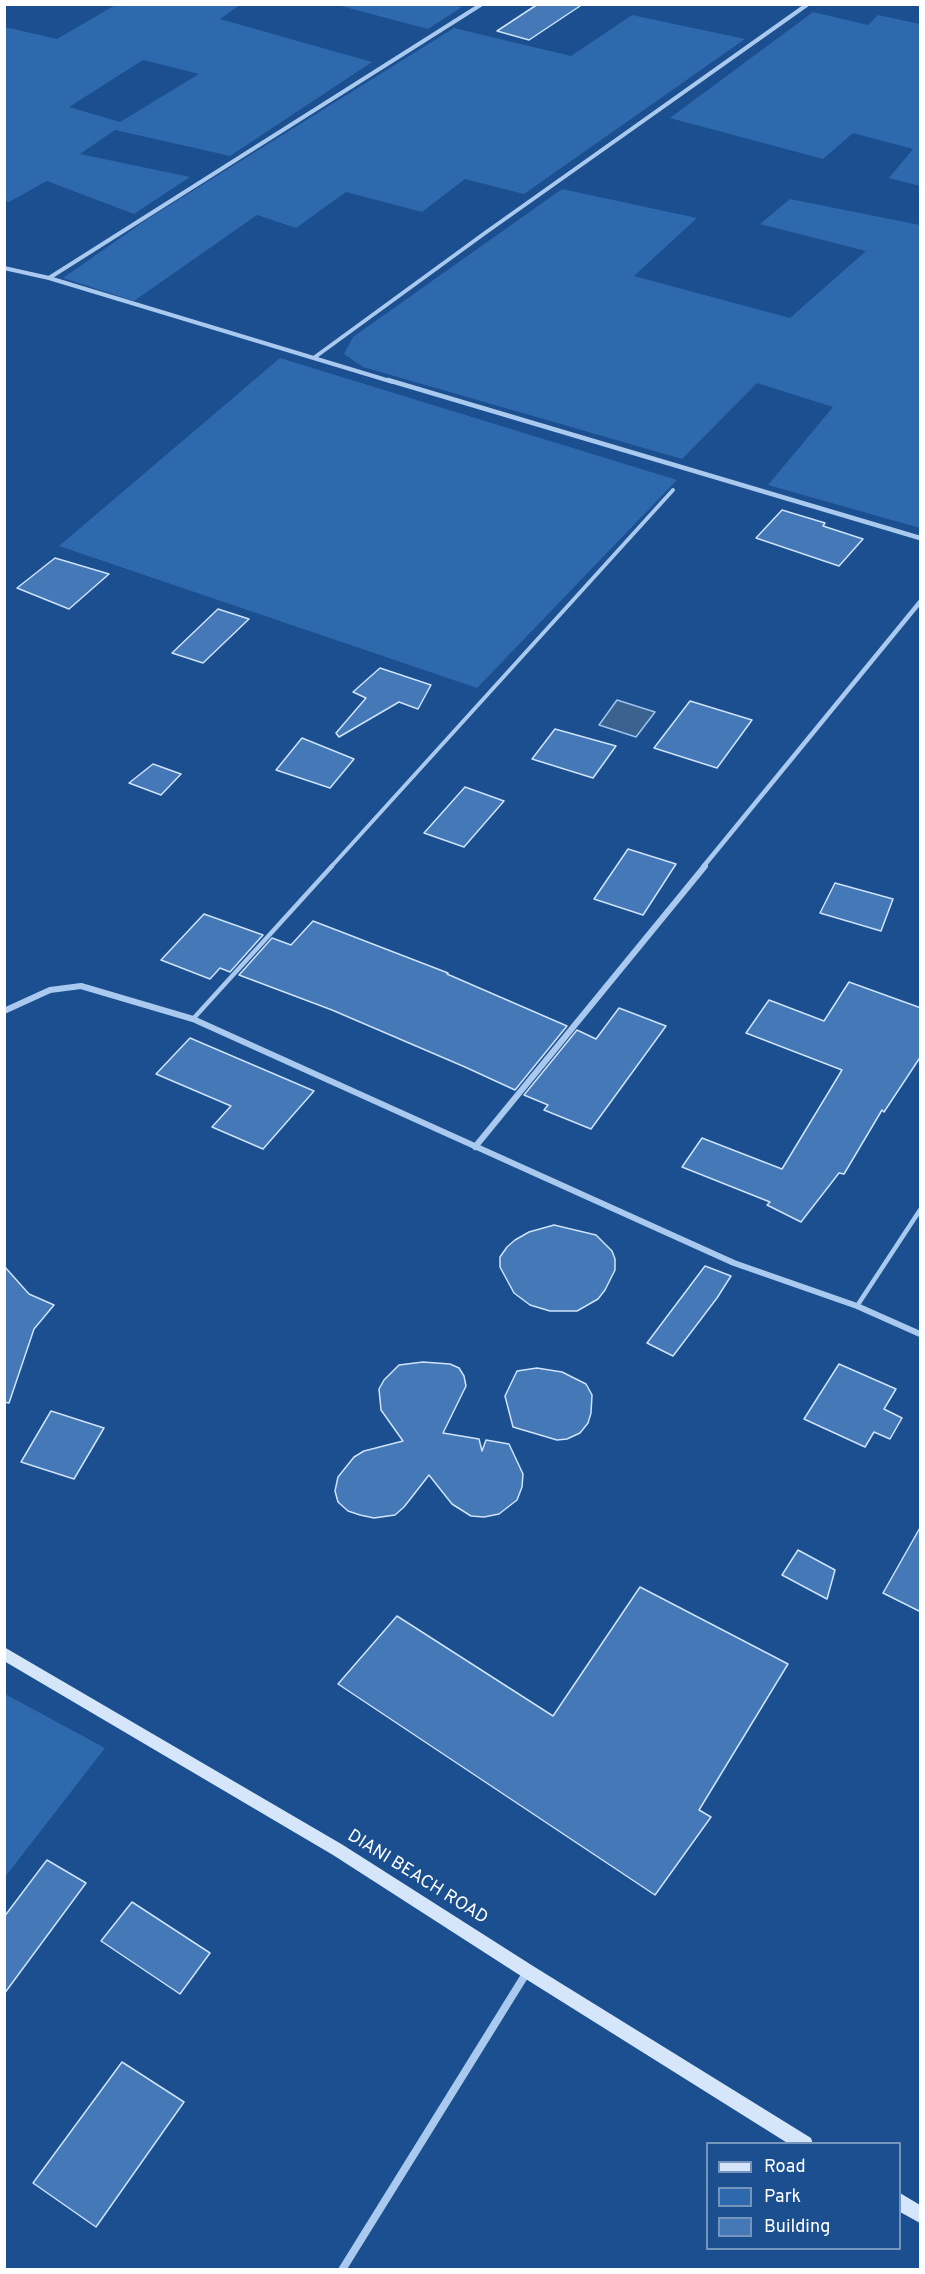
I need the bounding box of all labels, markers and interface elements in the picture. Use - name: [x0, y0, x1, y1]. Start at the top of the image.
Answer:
- street label: DIANI BEACH ROAD: [343, 1826, 491, 1930]
- legend: [706, 2142, 901, 2250]
- text: Road: [764, 2156, 806, 2179]
- text: Park: [764, 2186, 801, 2209]
- text: Building: [764, 2216, 830, 2239]

